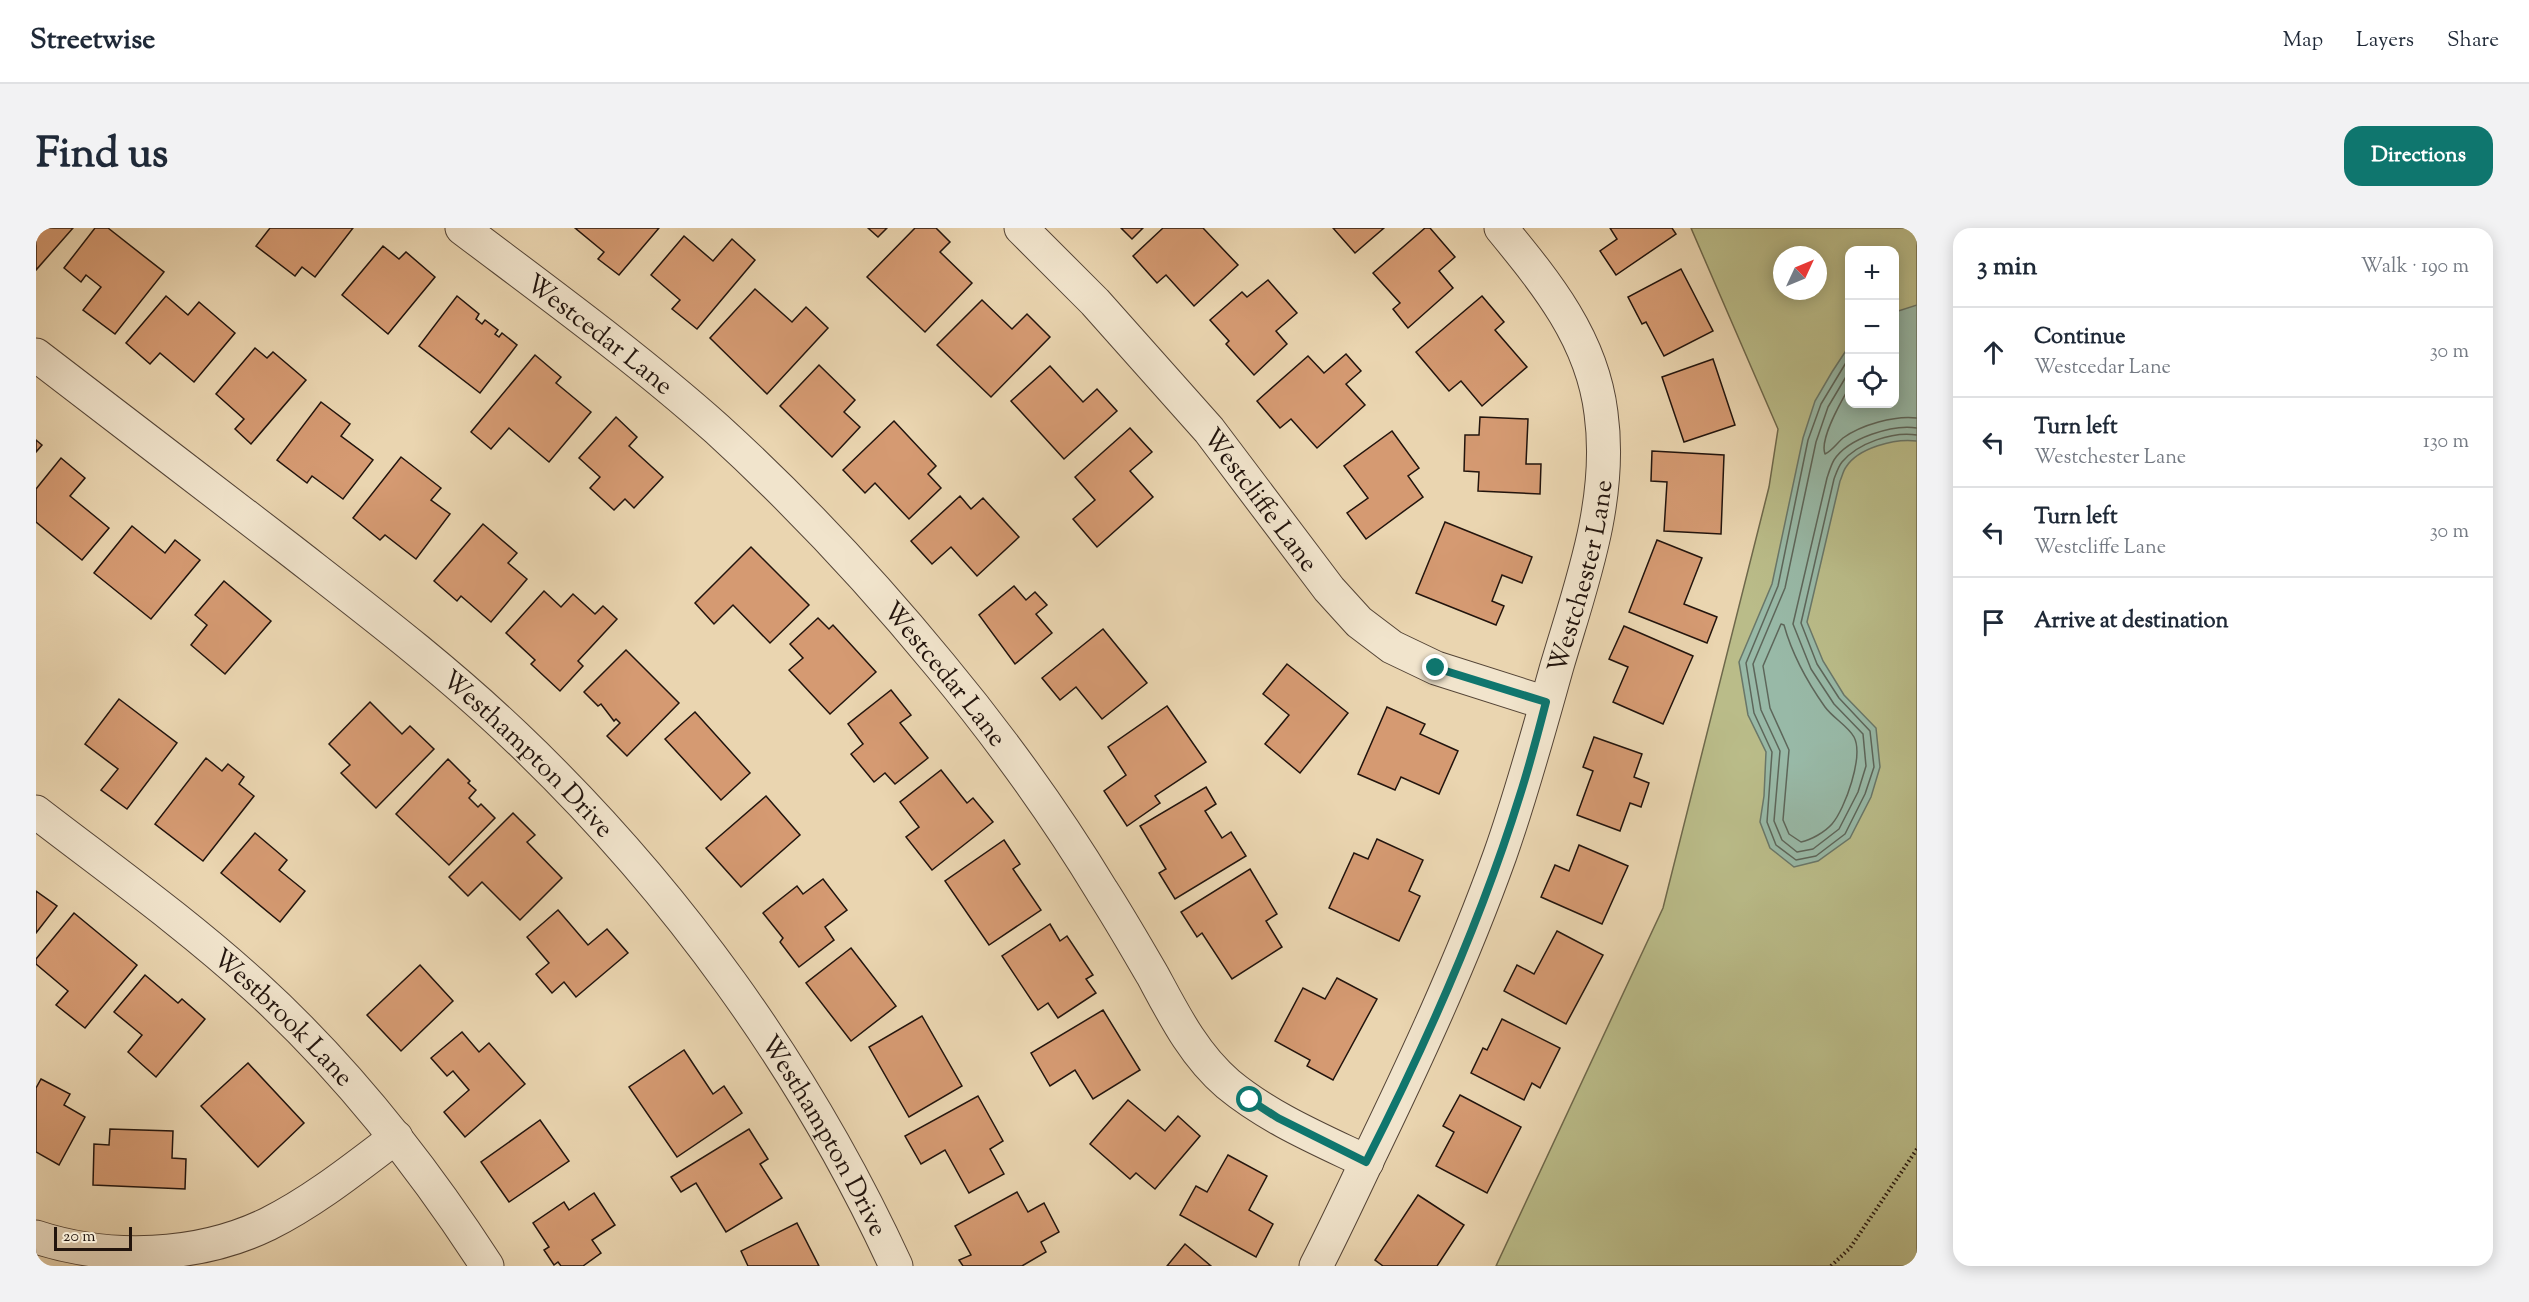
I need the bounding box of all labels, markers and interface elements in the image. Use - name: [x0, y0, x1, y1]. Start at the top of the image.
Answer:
- text: Streetwise: [30, 21, 155, 61]
- text: Map: [2283, 26, 2323, 56]
- text: Layers: [2356, 26, 2414, 56]
- text: Share: [2447, 26, 2499, 56]
- text: Find us: [36, 126, 168, 186]
- button: Directions: [2344, 126, 2493, 186]
- north arrow: [1773, 246, 1827, 300]
- map controls: [1845, 246, 1899, 408]
- button: +: [1845, 246, 1899, 300]
- text: 3 min: [1977, 249, 2037, 286]
- text: Walk · 190 m: [2361, 253, 2469, 282]
- street label: Westcedar Lane: [517, 266, 680, 405]
- button: −: [1845, 300, 1899, 354]
- text: Continue: [2034, 322, 2125, 354]
- icon: ahead: [1977, 336, 2010, 369]
- text: 30 m: [2430, 338, 2469, 367]
- button: locate: [1845, 354, 1899, 408]
- text: Westcedar Lane: [2034, 354, 2171, 383]
- text: Turn left: [2034, 412, 2117, 444]
- street label: Westcliffe Lane: [1193, 421, 1326, 581]
- icon: left: [1977, 426, 2010, 459]
- text: 130 m: [2423, 428, 2469, 457]
- text: Westchester Lane: [2034, 444, 2186, 473]
- street label: Westchester Lane: [1540, 478, 1623, 678]
- text: Turn left: [2034, 502, 2117, 534]
- icon: left: [1977, 516, 2010, 549]
- text: 30 m: [2430, 518, 2469, 547]
- text: Westcliffe Lane: [2034, 534, 2166, 563]
- street label: Westcedar Lane: [873, 594, 1014, 756]
- icon: arrive: [1977, 606, 2010, 639]
- text: Arrive at destination: [2034, 606, 2229, 638]
- route end: [1422, 654, 1448, 680]
- street label: Westhampton Drive: [433, 662, 621, 847]
- street label: Westbrook Lane: [204, 941, 361, 1096]
- street label: Westhampton Drive: [751, 1028, 895, 1243]
- route start: [1236, 1086, 1262, 1112]
- scale bar: [54, 1224, 132, 1252]
- text: 20 m: [63, 1226, 96, 1249]

